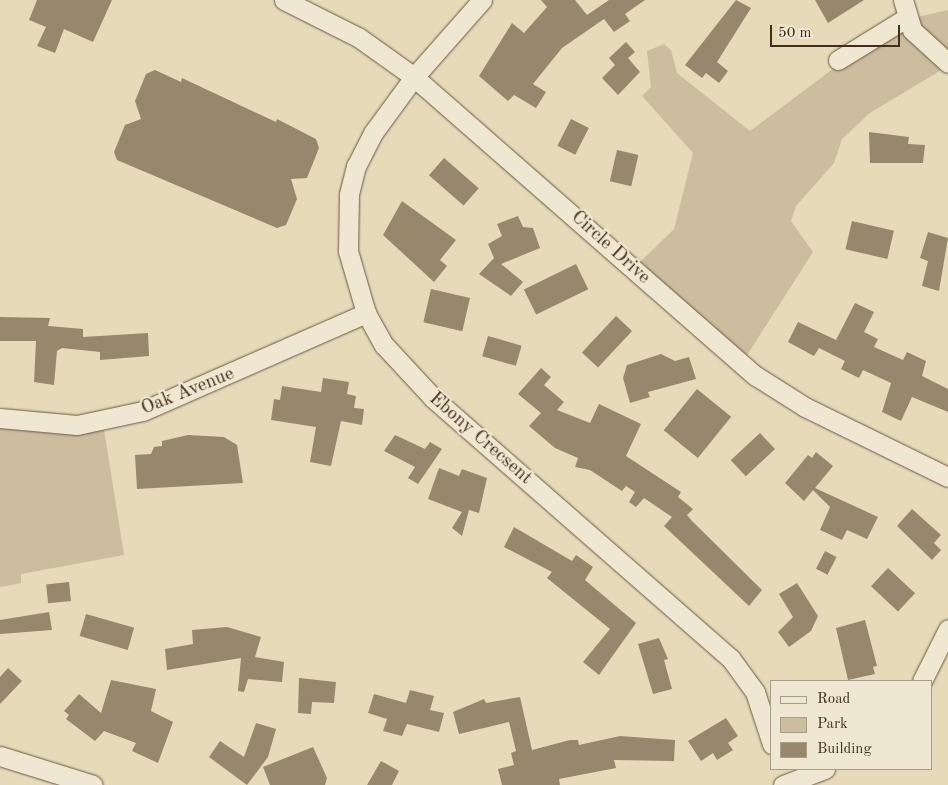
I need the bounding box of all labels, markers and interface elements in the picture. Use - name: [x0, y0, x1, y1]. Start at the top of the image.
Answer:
- scale bar: [773, 15, 903, 47]
- text: 50 m: [778, 26, 812, 41]
- street label: Circle Drive: [566, 206, 654, 290]
- street label: Oak Avenue: [138, 363, 238, 421]
- street label: Ebony Crecsent: [424, 388, 536, 490]
- legend: [770, 680, 933, 770]
- text: Road: [817, 692, 850, 707]
- text: Park: [817, 717, 848, 732]
- text: Building: [817, 742, 872, 757]

